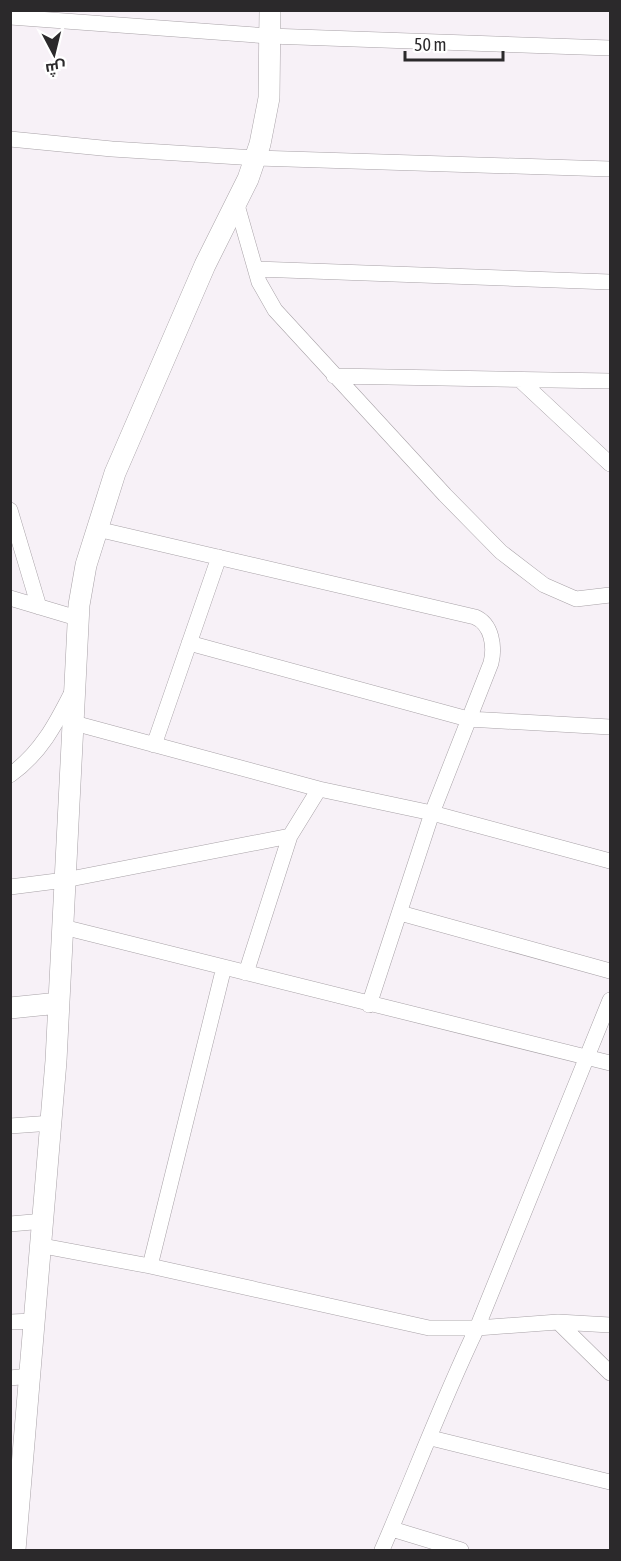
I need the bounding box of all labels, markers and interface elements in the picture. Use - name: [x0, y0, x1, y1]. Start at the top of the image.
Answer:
- north arrow: [24, 24, 84, 84]
- scale bar: [405, 24, 502, 62]
- text: 50 m: [414, 34, 446, 55]
- text: ش: [44, 58, 67, 79]

